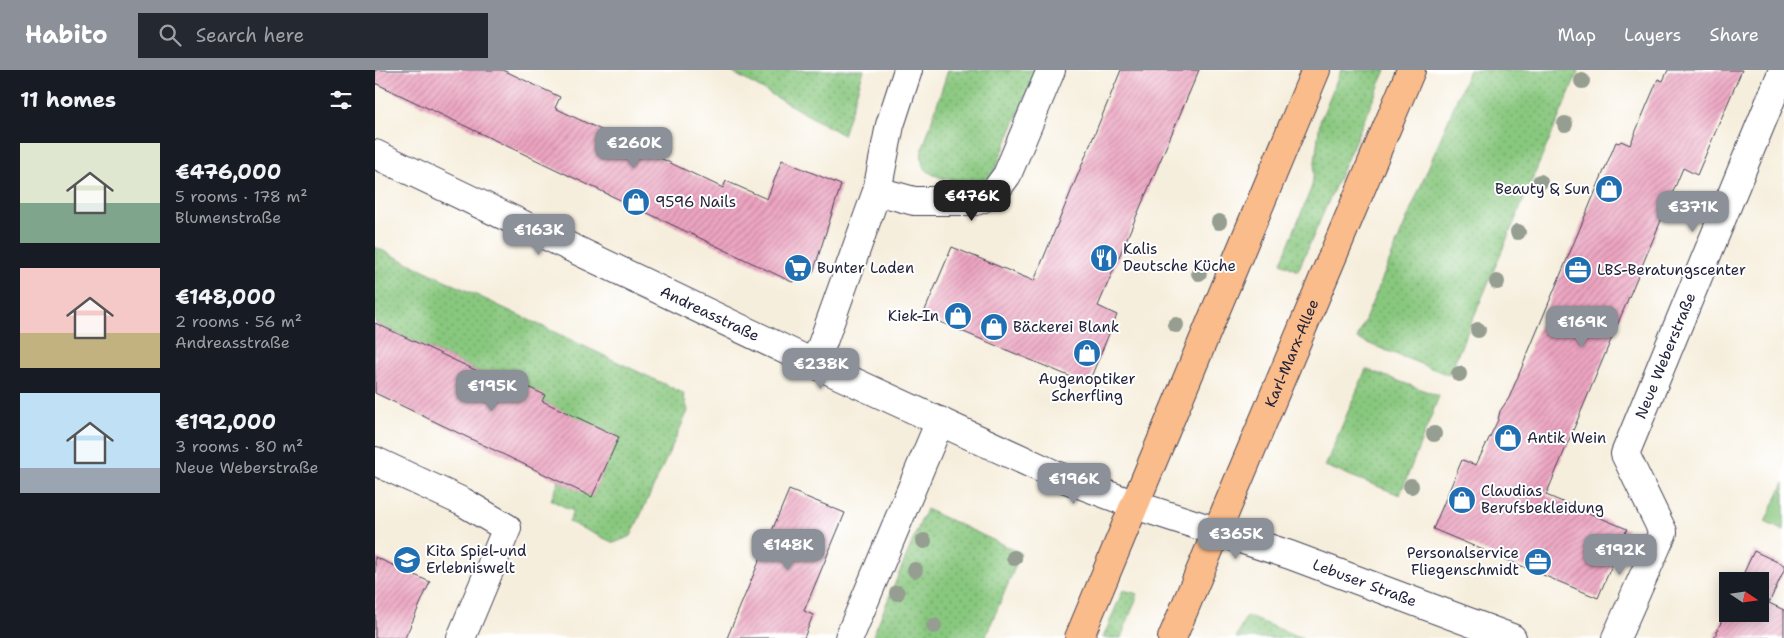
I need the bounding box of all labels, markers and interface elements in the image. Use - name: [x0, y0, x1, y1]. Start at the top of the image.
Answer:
- search box: [138, 13, 488, 58]
- text: Habito: [25, 19, 108, 51]
- icon: search: [156, 21, 184, 49]
- text: Search here: [196, 23, 304, 48]
- text: Map: [1558, 23, 1596, 47]
- text: Layers: [1624, 23, 1681, 47]
- text: Share: [1709, 23, 1759, 47]
- text: 11 homes: [20, 86, 116, 114]
- icon: filters: [327, 86, 355, 114]
- pin: €260K: [599, 126, 669, 169]
- text: €260K: [606, 132, 662, 153]
- text: €476,000: [175, 158, 281, 186]
- icon: home: [60, 163, 120, 223]
- shop icon: Beauty & Sun: [1594, 174, 1624, 204]
- place label: Beauty & Sun: [1495, 179, 1590, 199]
- pin: €476K: [937, 180, 1007, 222]
- text: €476K: [945, 185, 999, 206]
- text: 5 rooms · 178 m²: [175, 186, 308, 207]
- shop icon: 9596 Nails: [621, 187, 651, 217]
- pin: €371K: [1658, 190, 1728, 233]
- place label: 9596 Nails: [655, 192, 736, 212]
- text: €371K: [1668, 196, 1718, 217]
- text: Blumenstraße: [175, 207, 281, 228]
- pin: €163K: [504, 214, 574, 256]
- text: €163K: [514, 219, 564, 240]
- place label: Kalis Deutsche Küche: [1123, 239, 1236, 276]
- restaurant icon: Kalis Deutsche Küche: [1089, 243, 1119, 273]
- supermarket icon: Bunter Laden: [783, 253, 813, 283]
- office icon: LBS-Beratungscenter: [1563, 255, 1593, 285]
- place label: Bunter Laden: [817, 258, 914, 278]
- place label: LBS-Beratungscenter: [1597, 260, 1746, 280]
- street label: Andreasstraße: [657, 282, 763, 346]
- text: €148,000: [175, 283, 276, 311]
- icon: home: [60, 288, 120, 348]
- street label: Neue Weberstraße: [1631, 290, 1700, 422]
- street label: Karl-Marx-Allee: [1260, 296, 1323, 410]
- shop icon: Kiek-In: [943, 301, 973, 331]
- place label: Kiek-In: [888, 306, 939, 326]
- pin: €169K: [1547, 306, 1617, 348]
- text: 2 rooms · 56 m²: [175, 311, 302, 332]
- text: €169K: [1557, 311, 1607, 332]
- shop icon: Bäckerei Blank: [979, 312, 1009, 342]
- place label: Bäckerei Blank: [1013, 317, 1119, 337]
- text: Andreasstraße: [175, 332, 290, 353]
- shop icon: Augenoptiker Scherfling: [1072, 338, 1102, 368]
- pin: €238K: [786, 348, 856, 390]
- text: €238K: [793, 353, 849, 374]
- place label: Augenoptiker Scherfling: [1038, 369, 1136, 406]
- pin: €195K: [457, 370, 527, 412]
- text: €195K: [467, 375, 517, 396]
- text: €192,000: [175, 408, 276, 436]
- icon: home: [60, 413, 120, 473]
- shop icon: Antik Wein: [1493, 423, 1523, 453]
- place label: Antik Wein: [1527, 428, 1606, 448]
- text: 3 rooms · 80 m²: [175, 436, 303, 457]
- text: Neue Weberstraße: [175, 457, 319, 478]
- pin: €196K: [1039, 462, 1109, 505]
- text: €196K: [1049, 468, 1099, 489]
- place label: Claudias Berufsbekleidung: [1481, 481, 1604, 518]
- shop icon: Claudias Berufsbekleidung: [1447, 485, 1477, 515]
- pin: €365K: [1201, 518, 1271, 560]
- text: €365K: [1209, 523, 1263, 544]
- pin: €148K: [753, 528, 823, 571]
- text: €148K: [763, 534, 813, 555]
- pin: €192K: [1585, 534, 1655, 576]
- text: €192K: [1595, 539, 1645, 560]
- place label: Kita Spiel-und Erlebniswelt: [426, 541, 527, 578]
- place label: Personalservice Fliegenschmidt: [1407, 543, 1519, 580]
- school or university icon: Kita Spiel-und Erlebniswelt: [392, 545, 422, 575]
- office icon: Personalservice Fliegenschmidt: [1523, 547, 1553, 577]
- street label: Lebuser Straße: [1310, 554, 1420, 612]
- north arrow: [1719, 572, 1769, 622]
- map controls: [1719, 572, 1769, 622]

